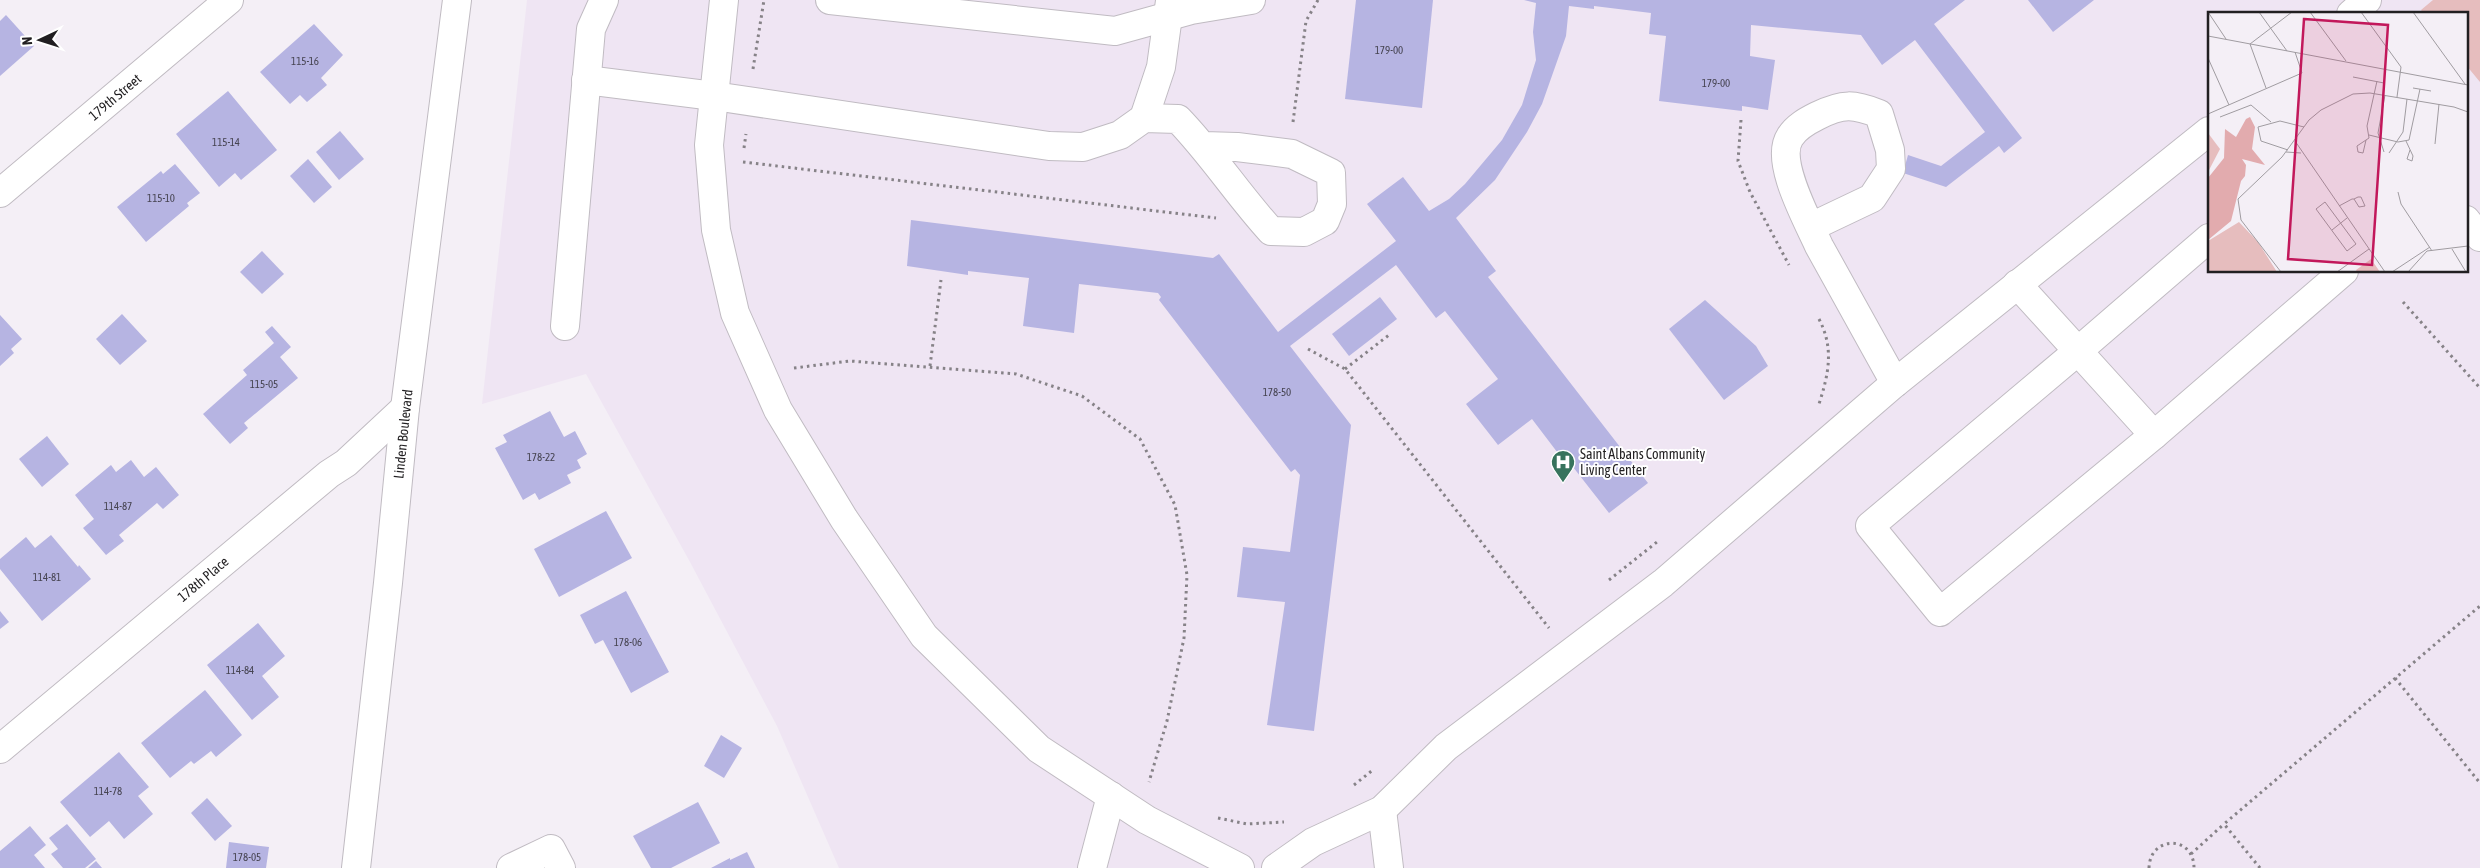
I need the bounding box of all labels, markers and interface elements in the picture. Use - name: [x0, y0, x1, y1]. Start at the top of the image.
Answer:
- inset map: [2208, 12, 2468, 272]
- north arrow: [15, 15, 65, 65]
- text: N: [19, 36, 35, 46]
- house number: 179-00: [1375, 44, 1403, 56]
- house number: 115-16: [291, 55, 319, 67]
- street label: 179th Street: [86, 71, 144, 123]
- house number: 179-00: [1702, 77, 1730, 89]
- house number: 115-14: [212, 136, 240, 148]
- house number: 115-10: [147, 192, 175, 204]
- house number: 115-05: [250, 378, 278, 390]
- house number: 178-50: [1263, 386, 1291, 398]
- street label: Linden Boulevard: [390, 389, 416, 479]
- place label: Saint Albans Community Living Center: [1580, 446, 1706, 478]
- hospital icon: Saint Albans Community Living Center: [1550, 449, 1576, 483]
- house number: 178-22: [527, 451, 555, 463]
- house number: 114-87: [104, 500, 132, 512]
- street label: 178th Place: [174, 553, 232, 605]
- house number: 114-81: [33, 571, 61, 583]
- house number: 178-06: [614, 636, 642, 648]
- house number: 114-84: [226, 664, 254, 676]
- house number: 114-78: [94, 785, 122, 797]
- house number: 178-05: [233, 851, 261, 863]

